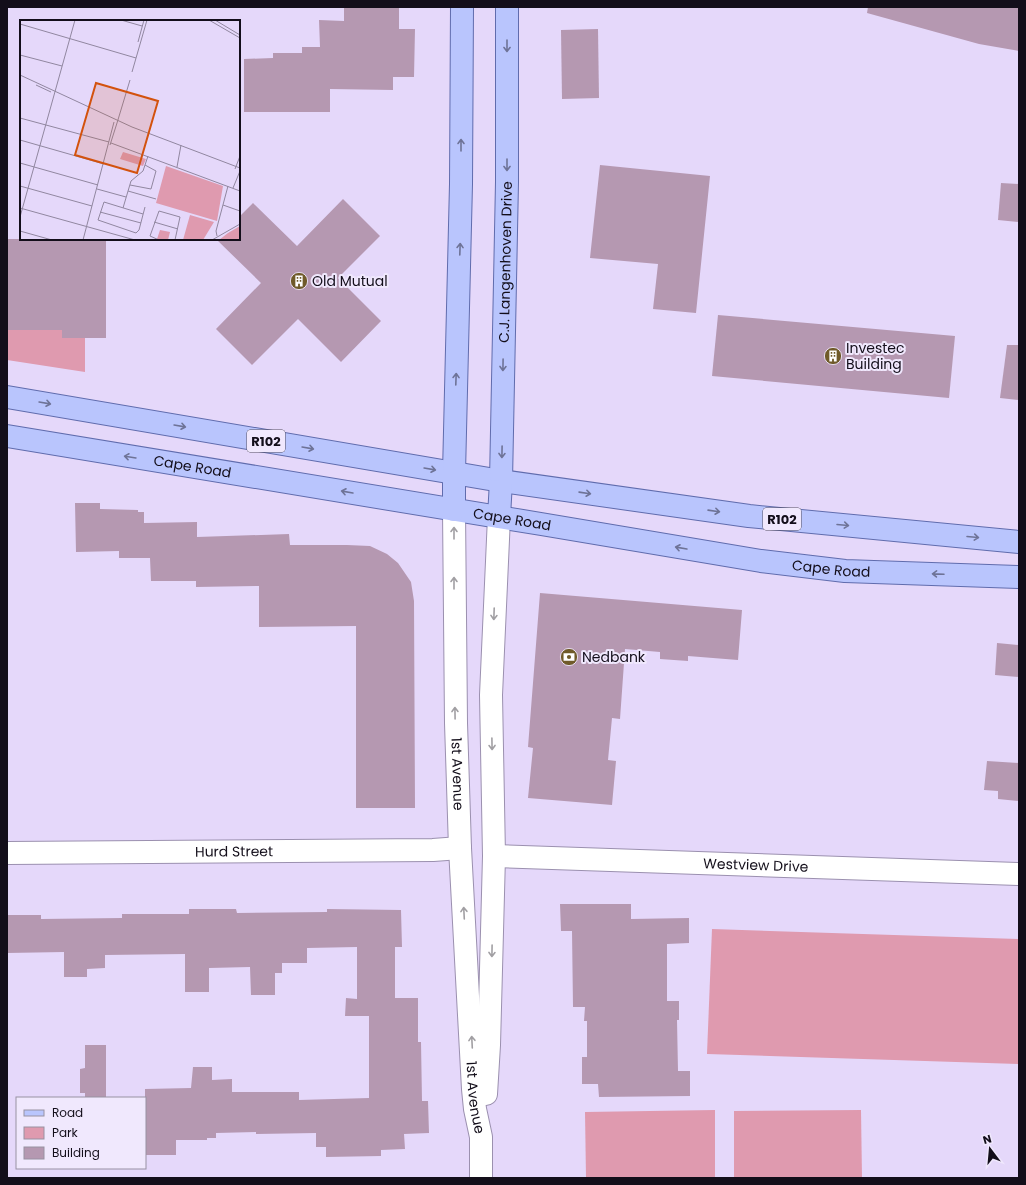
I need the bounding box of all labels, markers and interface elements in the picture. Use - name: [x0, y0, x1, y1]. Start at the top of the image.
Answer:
- inset map: [20, 20, 240, 240]
- one-way arrow: [503, 39, 511, 52]
- one-way arrow: [457, 139, 465, 152]
- one-way arrow: [503, 158, 511, 171]
- street label: C.J. Langenhoven Drive: [494, 181, 517, 343]
- one-way arrow: [456, 243, 463, 256]
- building icon: Old Mutual: [289, 271, 309, 291]
- place label: Old Mutual: [312, 271, 388, 291]
- place label: Investec Building: [846, 338, 905, 374]
- building icon: Investec Building: [823, 346, 843, 366]
- one-way arrow: [500, 358, 507, 371]
- one-way arrow: [452, 373, 460, 386]
- one-way arrow: [39, 399, 52, 407]
- one-way arrow: [173, 422, 186, 430]
- road number: R102: [247, 430, 285, 452]
- one-way arrow: [301, 444, 314, 452]
- one-way arrow: [498, 445, 506, 458]
- street label: Cape Road: [152, 450, 233, 483]
- one-way arrow: [124, 453, 137, 461]
- one-way arrow: [423, 465, 436, 473]
- one-way arrow: [340, 488, 353, 496]
- one-way arrow: [578, 489, 591, 497]
- street label: Cape Road: [472, 503, 553, 536]
- one-way arrow: [707, 507, 720, 515]
- road number: R102: [763, 508, 801, 530]
- one-way arrow: [836, 521, 849, 529]
- one-way arrow: [450, 527, 458, 540]
- one-way arrow: [966, 534, 979, 541]
- one-way arrow: [675, 544, 688, 552]
- street label: Cape Road: [791, 555, 871, 582]
- one-way arrow: [932, 570, 945, 578]
- one-way arrow: [450, 577, 458, 590]
- one-way arrow: [491, 607, 498, 620]
- bank icon: Nedbank: [559, 647, 579, 667]
- place label: Nedbank: [582, 647, 646, 667]
- one-way arrow: [452, 707, 459, 720]
- street label: 1st Avenue: [446, 737, 469, 811]
- one-way arrow: [488, 737, 496, 750]
- street label: Hurd Street: [195, 841, 273, 862]
- street label: Westview Drive: [703, 853, 809, 877]
- one-way arrow: [461, 907, 468, 920]
- one-way arrow: [488, 944, 496, 957]
- one-way arrow: [468, 1036, 475, 1049]
- street label: 1st Avenue: [462, 1060, 490, 1136]
- legend: [16, 1097, 146, 1169]
- text: Road: [52, 1104, 83, 1121]
- text: Park: [52, 1124, 79, 1141]
- north arrow: [970, 1129, 1010, 1169]
- text: N: [981, 1131, 993, 1148]
- text: Building: [52, 1144, 100, 1161]

